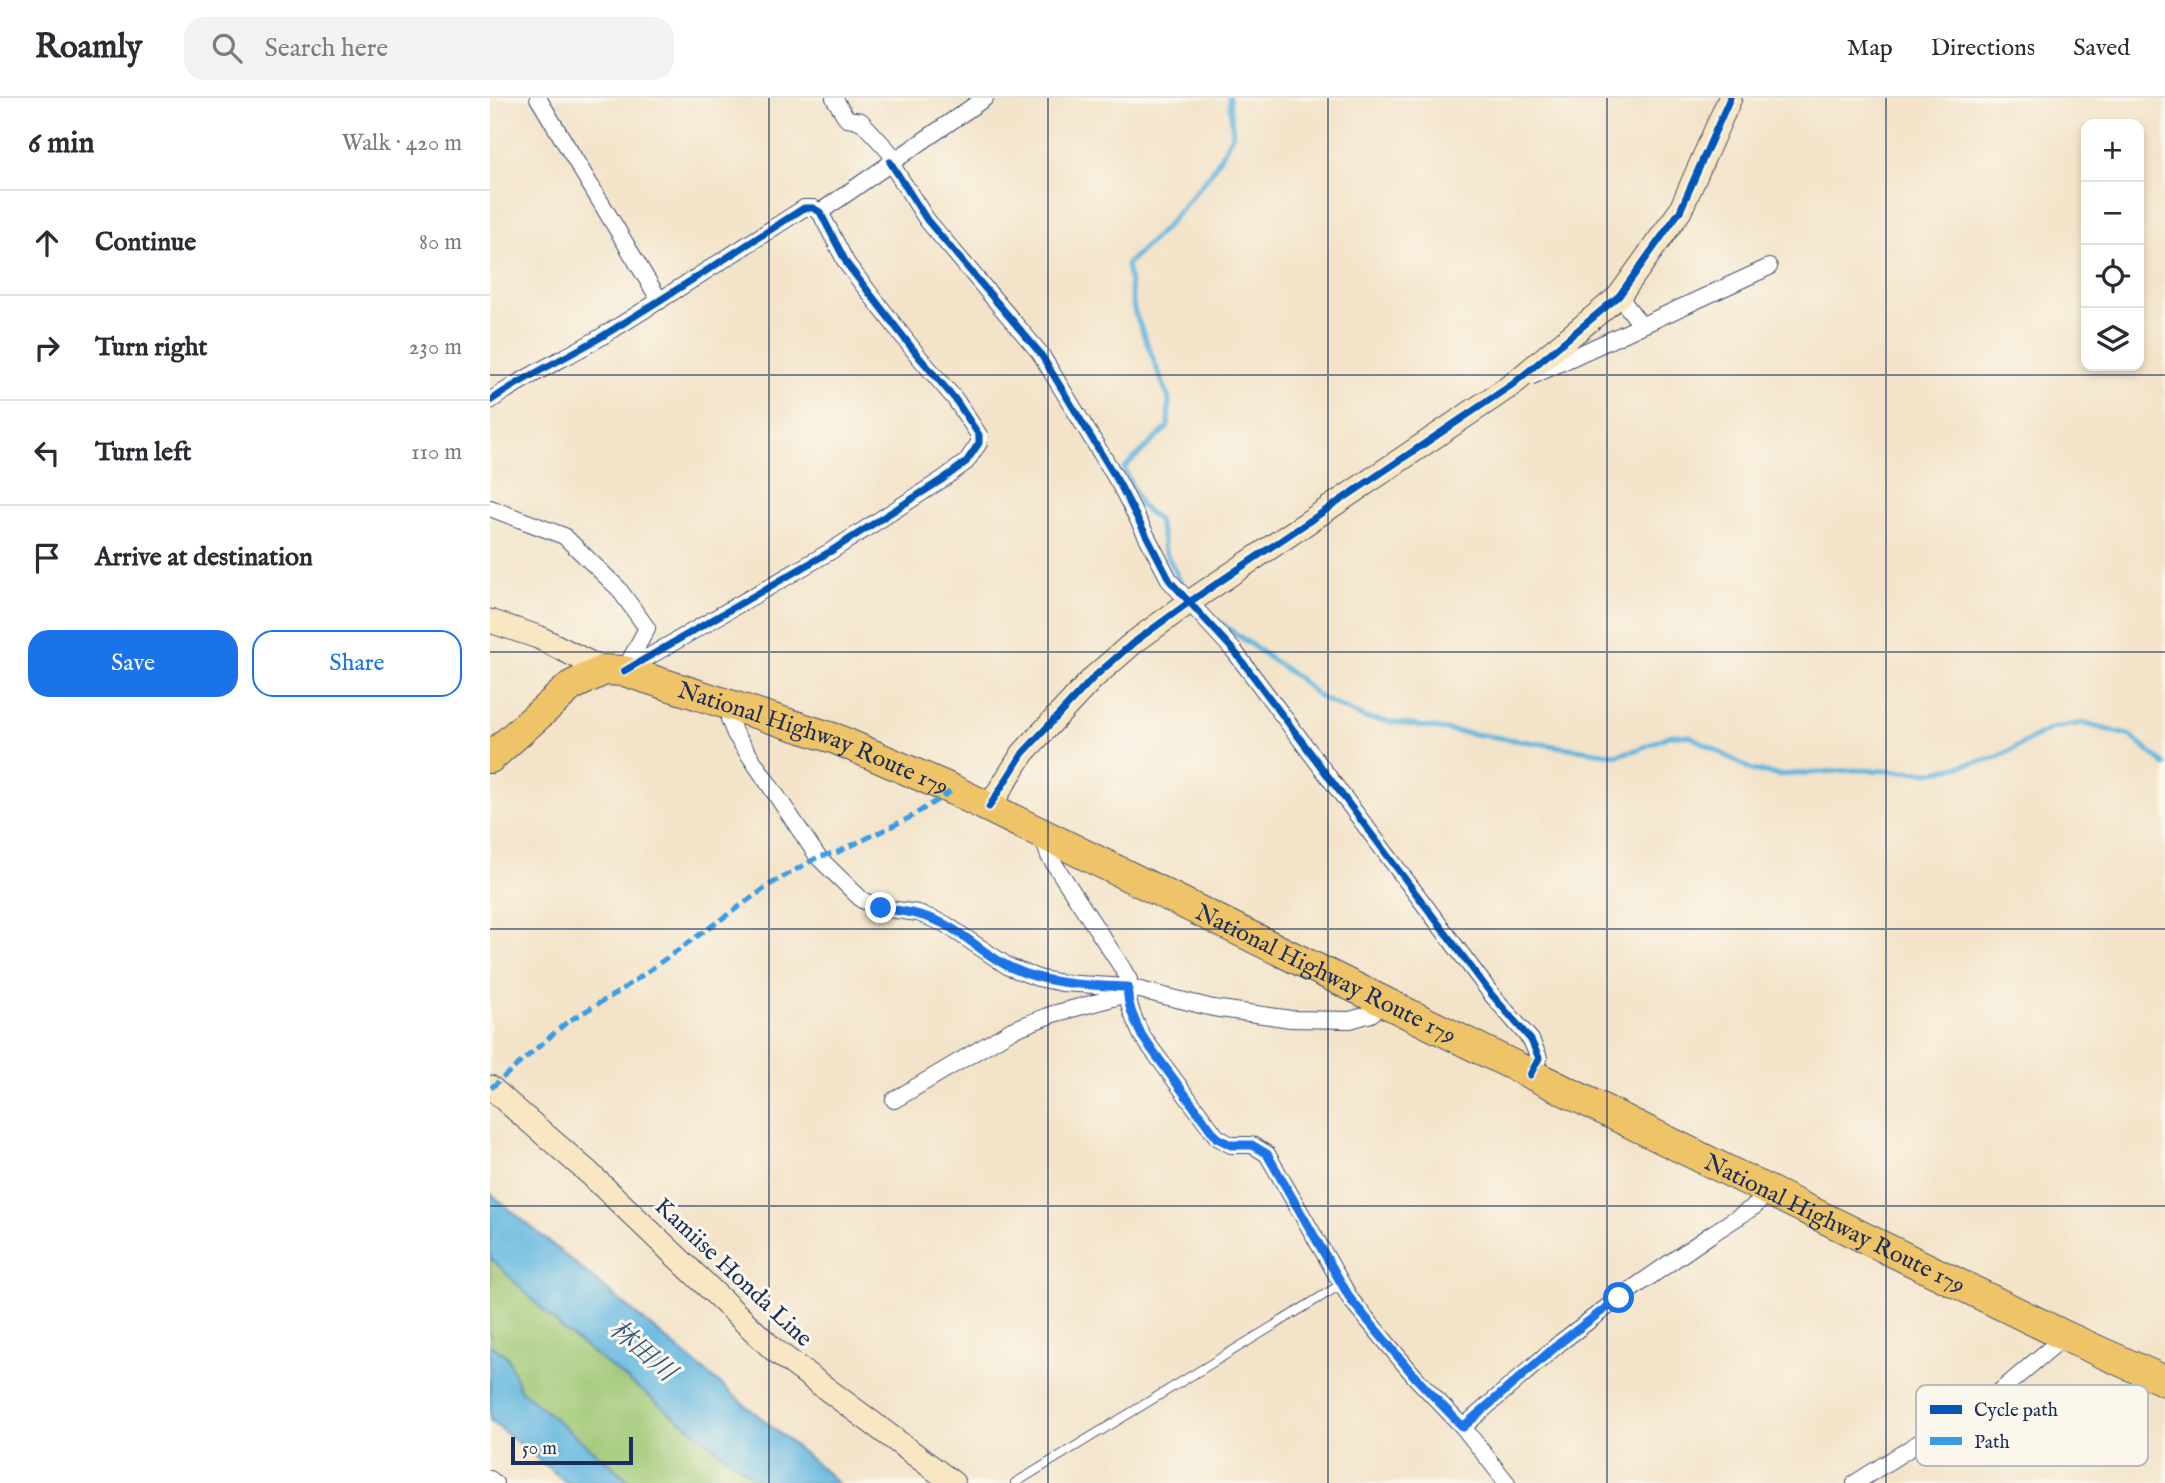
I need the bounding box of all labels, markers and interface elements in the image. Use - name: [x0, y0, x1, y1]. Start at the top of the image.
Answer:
- search box: [184, 17, 674, 80]
- text: Roamly: [35, 27, 142, 69]
- icon: search: [208, 29, 246, 67]
- text: Search here: [264, 32, 388, 65]
- text: Map: [1847, 33, 1893, 64]
- text: Directions: [1931, 33, 2035, 64]
- text: Saved: [2073, 33, 2130, 64]
- map controls: [2081, 119, 2144, 371]
- button: +: [2081, 119, 2144, 182]
- text: 6 min: [28, 125, 94, 163]
- text: Walk · 420 m: [342, 129, 462, 158]
- button: −: [2081, 182, 2144, 245]
- icon: ahead: [28, 224, 66, 262]
- text: Continue: [95, 226, 196, 259]
- text: 80 m: [419, 228, 462, 257]
- button: locate: [2081, 245, 2144, 308]
- button: layers: [2081, 308, 2144, 371]
- icon: right: [28, 329, 66, 367]
- text: Turn right: [95, 331, 208, 364]
- text: 230 m: [409, 333, 462, 362]
- icon: left: [28, 434, 66, 472]
- text: Turn left: [95, 436, 192, 469]
- text: 110 m: [411, 438, 462, 467]
- icon: arrive: [28, 539, 66, 577]
- text: Arrive at destination: [95, 541, 313, 574]
- button: Save: [28, 630, 238, 697]
- button: Share: [252, 630, 462, 697]
- street label: National Highway Route 179: [673, 675, 953, 803]
- route end: [865, 892, 896, 923]
- street label: National Highway Route 179: [1190, 897, 1461, 1052]
- street label: National Highway Route 179: [1699, 1148, 1970, 1302]
- street label: Kamiise Honda Line: [647, 1192, 819, 1354]
- route start: [1603, 1282, 1634, 1313]
- water label: 林田川: [602, 1313, 685, 1391]
- legend: [1916, 1385, 2148, 1466]
- text: Cycle path: [1974, 1399, 2058, 1423]
- text: Path: [1974, 1431, 2010, 1455]
- scale bar: [511, 1434, 634, 1466]
- text: 50 m: [522, 1437, 557, 1461]

